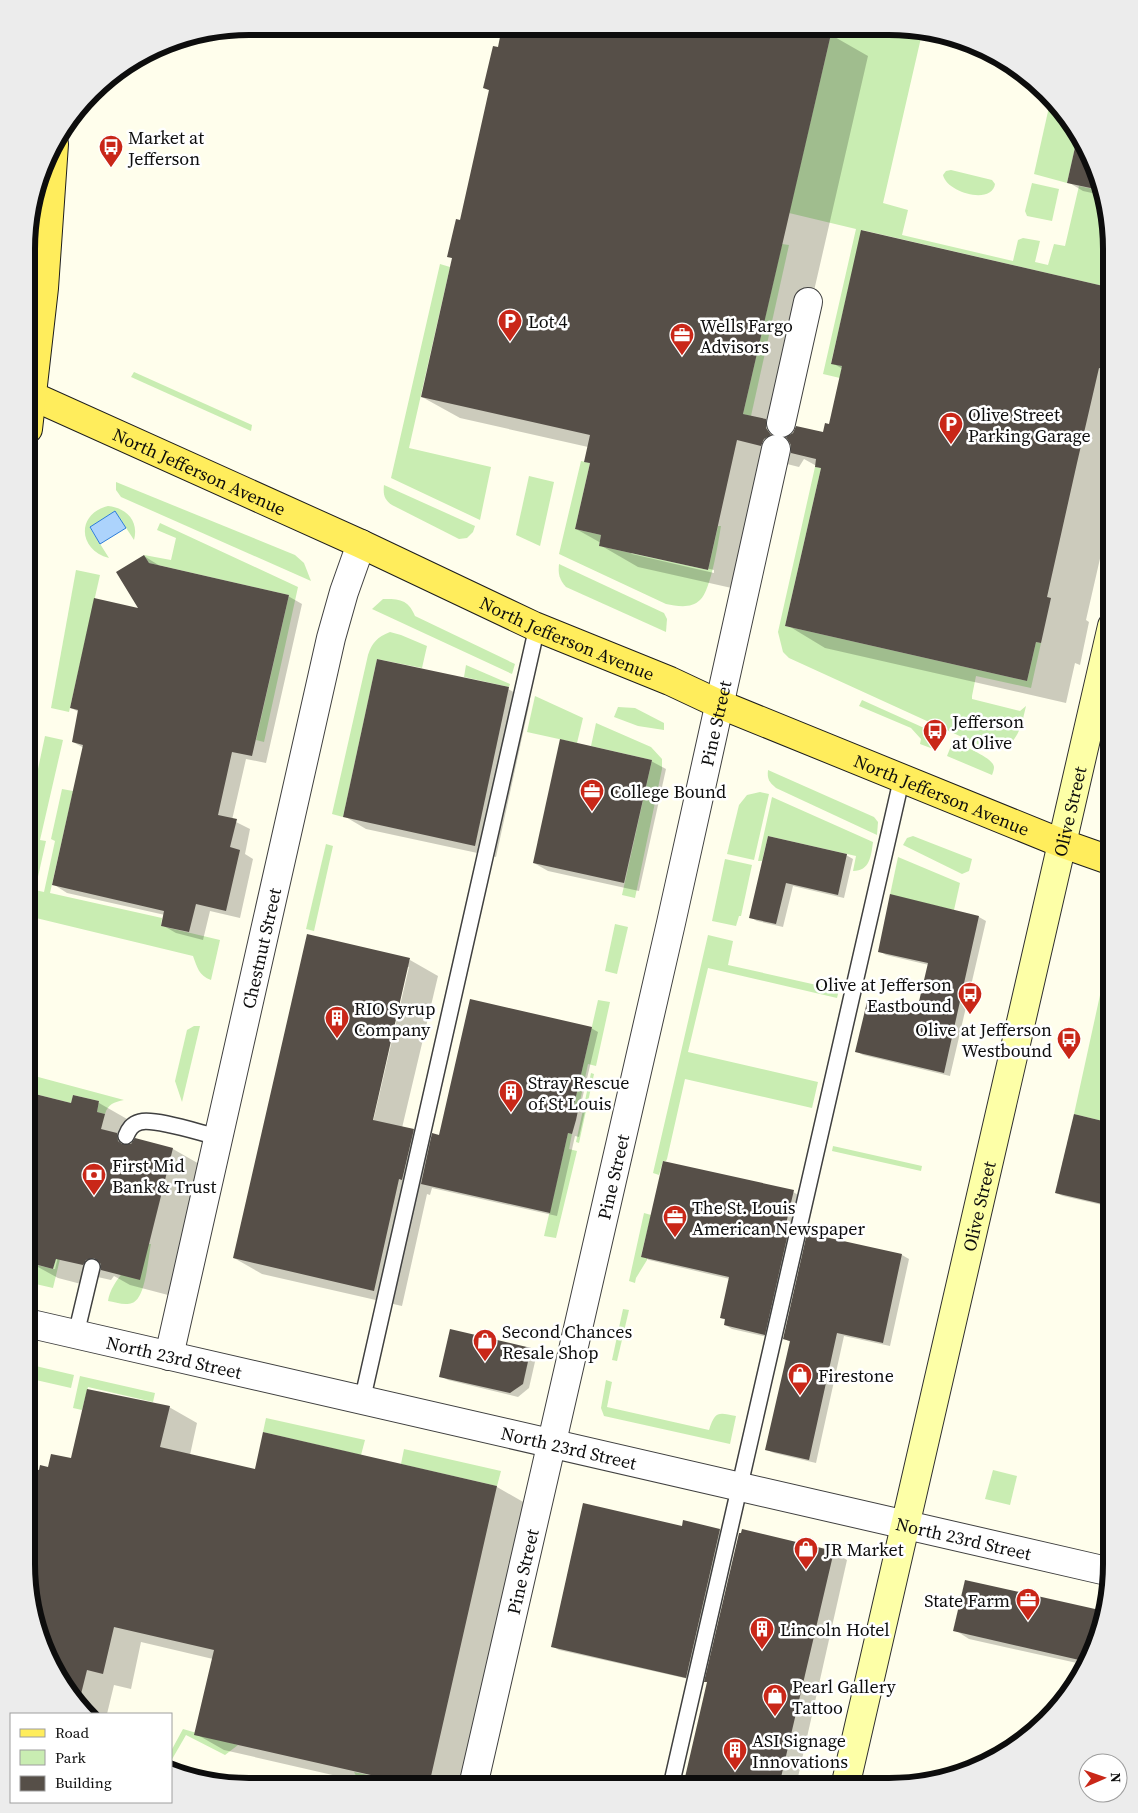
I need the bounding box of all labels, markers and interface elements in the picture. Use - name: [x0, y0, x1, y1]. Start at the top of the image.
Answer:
- place label: Market at Jefferson: [127, 125, 204, 171]
- bus stop icon: Market at Jefferson: [98, 134, 124, 168]
- parking icon: Lot 4: [497, 308, 523, 342]
- place label: Lot 4: [528, 309, 567, 334]
- place label: Wells Fargo Advisors: [700, 313, 793, 359]
- office icon: Wells Fargo Advisors: [669, 322, 695, 356]
- place label: Olive Street Parking Garage: [968, 402, 1091, 448]
- parking icon: Olive Street Parking Garage: [938, 411, 964, 445]
- street label: North Jefferson Avenue: [109, 421, 290, 521]
- street label: North Jefferson Avenue: [476, 590, 658, 686]
- street label: Pine Street: [694, 678, 737, 768]
- place label: Jefferson at Olive: [951, 709, 1024, 755]
- bus stop icon: Jefferson at Olive: [922, 718, 948, 752]
- street label: North Jefferson Avenue: [850, 748, 1033, 841]
- street label: Olive Street: [1047, 764, 1092, 859]
- office icon: College Bound: [579, 778, 605, 812]
- place label: College Bound: [610, 779, 726, 804]
- street label: Chestnut Street: [235, 885, 287, 1011]
- place label: Olive at Jefferson Eastbound: [815, 972, 952, 1018]
- bus stop icon: Olive at Jefferson Eastbound: [957, 981, 983, 1015]
- place label: RIO Syrup Company: [354, 996, 435, 1042]
- building icon: RIO Syrup Company: [324, 1005, 350, 1039]
- place label: Olive at Jefferson Westbound: [915, 1017, 1052, 1063]
- bus stop icon: Olive at Jefferson Westbound: [1056, 1026, 1082, 1060]
- place label: Stray Rescue of St Louis: [528, 1070, 630, 1116]
- building icon: Stray Rescue of St Louis: [498, 1079, 524, 1113]
- street label: Pine Street: [591, 1131, 635, 1222]
- place label: First Mid Bank & Trust: [112, 1153, 216, 1199]
- street label: Olive Street: [956, 1158, 1001, 1254]
- bank icon: First Mid Bank & Trust: [81, 1162, 107, 1196]
- place label: The St. Louis American Newspaper: [692, 1195, 865, 1241]
- office icon: The St. Louis American Newspaper: [662, 1204, 688, 1238]
- place label: Second Chances Resale Shop: [502, 1319, 632, 1365]
- shop icon: Second Chances Resale Shop: [472, 1328, 498, 1362]
- street label: North 23rd Street: [104, 1329, 244, 1384]
- shop icon: Firestone: [787, 1362, 813, 1396]
- place label: Firestone: [818, 1363, 894, 1388]
- street label: North 23rd Street: [499, 1420, 639, 1475]
- street label: North 23rd Street: [893, 1510, 1034, 1566]
- street label: Pine Street: [500, 1526, 544, 1617]
- shop icon: JR Market: [793, 1536, 819, 1570]
- place label: JR Market: [823, 1537, 904, 1562]
- office icon: State Farm: [1015, 1587, 1041, 1621]
- place label: State Farm: [924, 1588, 1010, 1613]
- building icon: Lincoln Hotel: [749, 1616, 775, 1650]
- place label: Lincoln Hotel: [780, 1617, 890, 1642]
- place label: Pearl Gallery Tattoo: [792, 1674, 896, 1720]
- shop icon: Pearl Gallery Tattoo: [762, 1683, 788, 1717]
- legend: [10, 1713, 172, 1803]
- text: Road: [55, 1722, 89, 1743]
- place label: ASI Signage Innovations: [752, 1728, 848, 1774]
- building icon: ASI Signage Innovations: [722, 1737, 748, 1771]
- text: Park: [55, 1747, 87, 1768]
- north arrow: [1078, 1753, 1128, 1803]
- text: Building: [55, 1772, 112, 1793]
- text: N: [1106, 1772, 1126, 1783]

